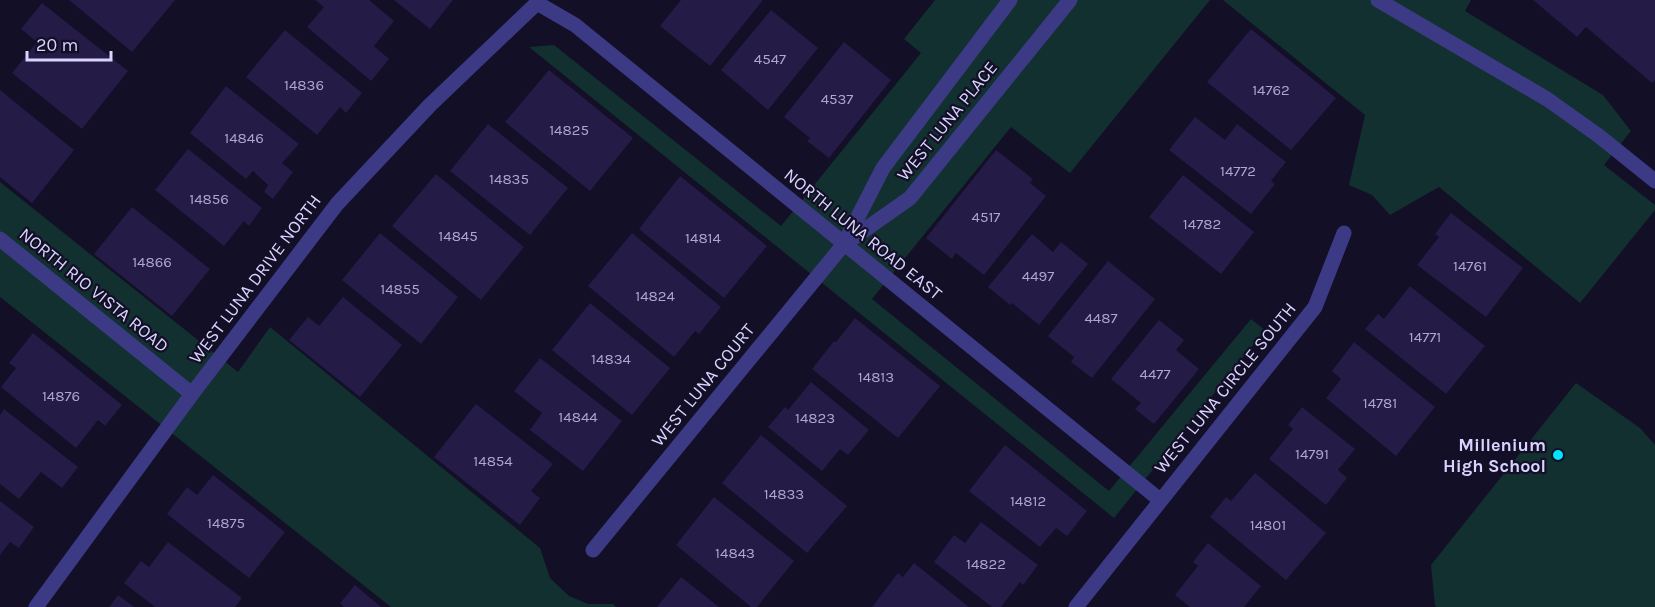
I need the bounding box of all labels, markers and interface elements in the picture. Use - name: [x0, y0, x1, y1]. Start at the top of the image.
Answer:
- scale bar: [27, 24, 111, 62]
- text: 20 m: [36, 34, 78, 56]
- house number: 4547: [754, 50, 786, 68]
- street label: WEST LUNA PLACE: [892, 57, 1002, 185]
- house number: 14836: [284, 76, 324, 94]
- house number: 14762: [1252, 81, 1290, 99]
- house number: 4537: [821, 90, 853, 108]
- house number: 14825: [549, 121, 589, 139]
- house number: 14846: [224, 129, 264, 147]
- house number: 14772: [1220, 162, 1256, 180]
- street label: NORTH LUNA ROAD EAST: [780, 164, 946, 304]
- house number: 14835: [489, 170, 529, 188]
- street label: WEST LUNA DRIVE NORTH: [184, 190, 326, 368]
- house number: 14856: [189, 190, 229, 208]
- house number: 4517: [972, 208, 1000, 226]
- house number: 14782: [1183, 215, 1221, 233]
- street label: NORTH RIO VISTA ROAD: [15, 223, 173, 357]
- house number: 14845: [438, 227, 478, 245]
- house number: 14814: [685, 229, 722, 247]
- house number: 14866: [132, 253, 172, 271]
- house number: 14761: [1453, 257, 1487, 275]
- house number: 4497: [1022, 267, 1054, 285]
- house number: 14855: [380, 280, 420, 298]
- house number: 14824: [635, 287, 675, 305]
- street label: WEST LUNA CIRCLE SOUTH: [1149, 298, 1301, 478]
- house number: 4487: [1084, 309, 1118, 327]
- street label: WEST LUNA COURT: [647, 319, 759, 451]
- house number: 14771: [1409, 328, 1441, 346]
- house number: 14834: [591, 350, 632, 368]
- house number: 4477: [1140, 365, 1170, 383]
- house number: 14813: [858, 368, 894, 386]
- house number: 14876: [42, 387, 80, 405]
- house number: 14781: [1363, 394, 1397, 412]
- house number: 14844: [558, 408, 598, 426]
- house number: 14823: [795, 409, 835, 427]
- place label: Millenium High School: [1443, 434, 1546, 477]
- house number: 14791: [1295, 445, 1329, 463]
- marker: Millenium High School: [1551, 448, 1565, 462]
- house number: 14854: [473, 452, 513, 470]
- house number: 14833: [764, 485, 804, 503]
- house number: 14812: [1010, 492, 1046, 510]
- house number: 14875: [207, 514, 245, 532]
- house number: 14801: [1250, 516, 1286, 534]
- house number: 14843: [715, 544, 755, 562]
- house number: 14822: [966, 555, 1006, 573]

